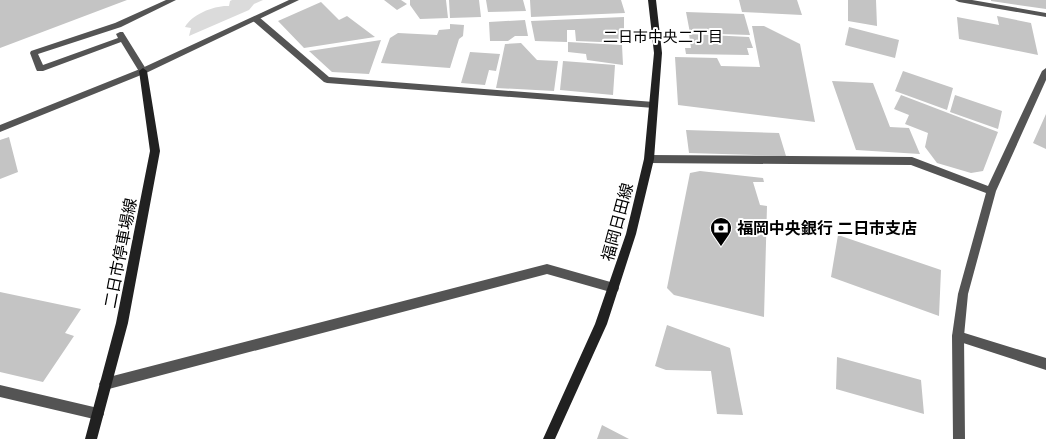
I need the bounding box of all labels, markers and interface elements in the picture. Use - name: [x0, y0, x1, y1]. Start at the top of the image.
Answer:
- district label: 二日市中央二丁目: [603, 27, 723, 45]
- street label: 福岡日田線: [597, 181, 637, 263]
- street label: 二日市停車場線: [99, 196, 141, 310]
- bank icon: 福岡中央銀行 二日市支店: [709, 216, 733, 247]
- place label: 福岡中央銀行 二日市支店: [737, 218, 917, 238]

